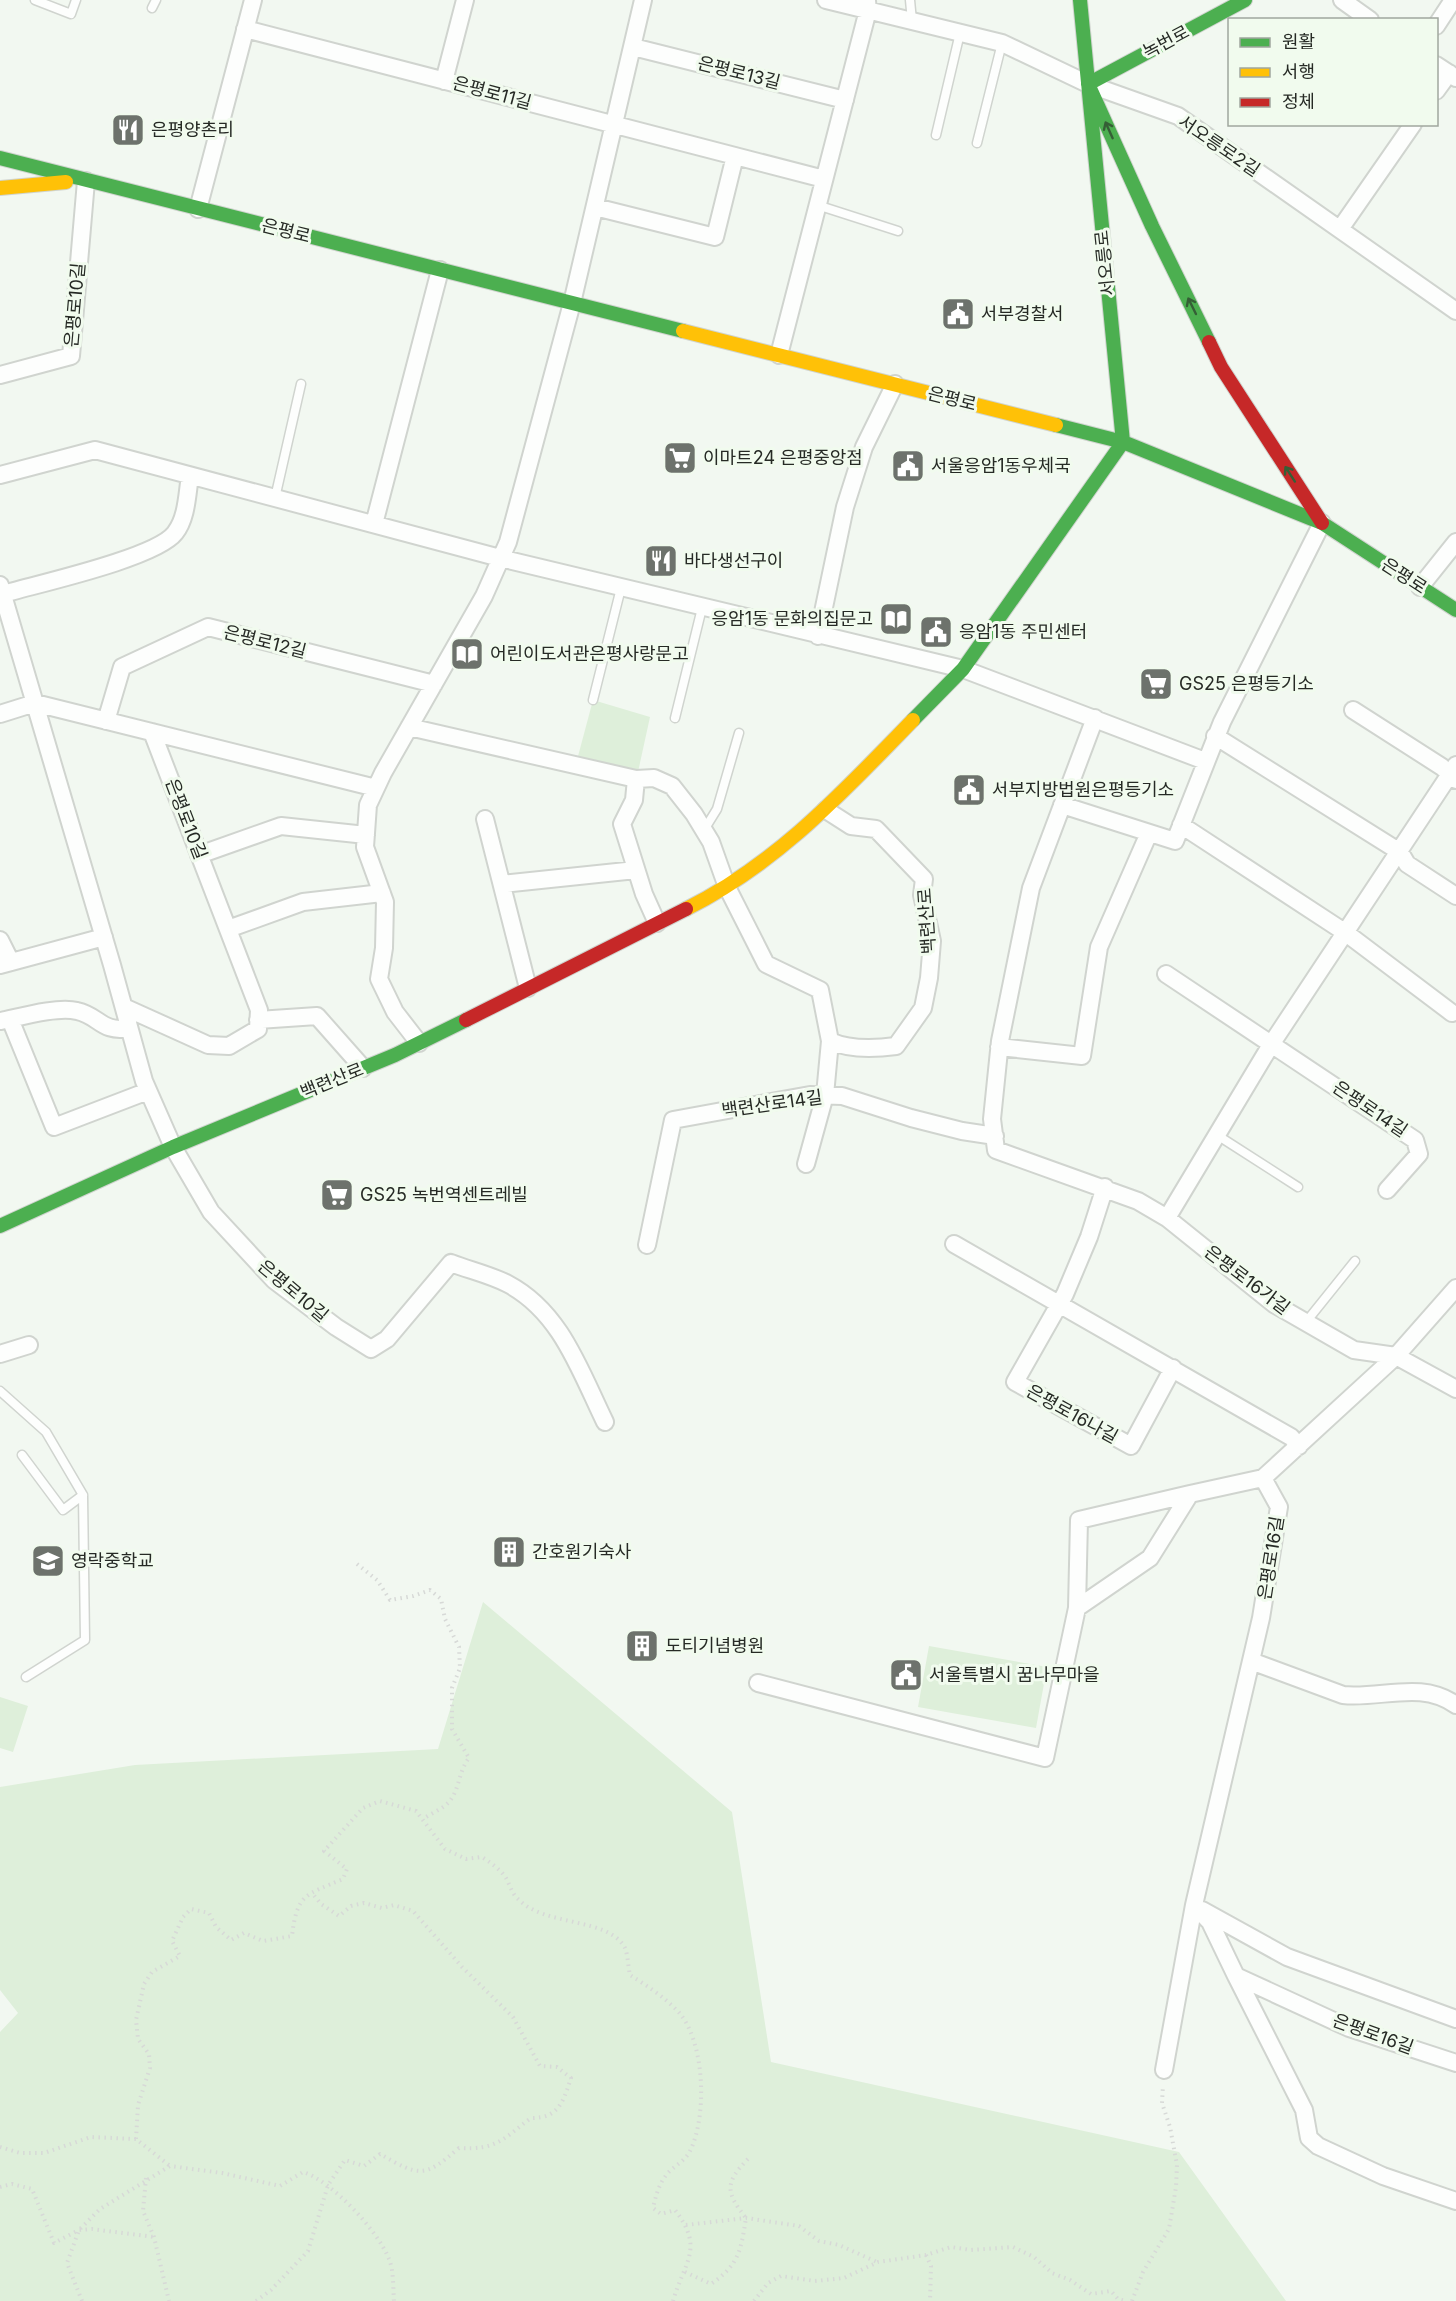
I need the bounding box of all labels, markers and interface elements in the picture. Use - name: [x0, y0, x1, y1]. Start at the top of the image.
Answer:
- legend: [1228, 18, 1438, 126]
- street label: 녹번로: [1139, 21, 1193, 62]
- text: 원활: [1282, 31, 1315, 52]
- street label: 은평로13길: [695, 52, 783, 93]
- text: 서행: [1282, 61, 1315, 82]
- street label: 은평로11길: [450, 72, 534, 113]
- text: 정체: [1282, 91, 1315, 112]
- street label: 서오릉로2길: [1175, 111, 1264, 181]
- restaurant icon: 은평양촌리: [110, 112, 146, 148]
- place label: 은평양촌리: [151, 119, 234, 140]
- one-way arrow: [1103, 121, 1114, 139]
- street label: 은평로: [259, 214, 313, 247]
- street label: 서오릉로: [1091, 229, 1118, 297]
- street label: 은평로10길: [60, 262, 89, 348]
- public building icon: 서부경찰서: [940, 296, 976, 332]
- one-way arrow: [1185, 298, 1197, 316]
- place label: 서부경찰서: [981, 303, 1064, 324]
- street label: 은평로: [925, 382, 979, 415]
- supermarket icon: 이마트24 은평중앙점: [662, 440, 698, 476]
- place label: 이마트24 은평중앙점: [703, 447, 863, 468]
- public building icon: 서울응암1동우체국: [890, 448, 926, 484]
- place label: 서울응암1동우체국: [931, 455, 1071, 476]
- one-way arrow: [1284, 466, 1296, 483]
- restaurant icon: 바다생선구이: [643, 543, 679, 579]
- place label: 바다생선구이: [684, 550, 783, 571]
- street label: 은평로: [1378, 553, 1431, 598]
- library icon: 응암1동 문화의집문고: [878, 601, 914, 637]
- place label: 응암1동 문화의집문고: [712, 608, 873, 629]
- public building icon: 응암1동 주민센터: [918, 614, 954, 650]
- street label: 은평로12길: [222, 621, 309, 662]
- place label: 응암1동 주민센터: [959, 621, 1087, 642]
- library icon: 어린이도서관은평사랑문고: [449, 636, 485, 672]
- place label: 어린이도서관은평사랑문고: [490, 643, 689, 664]
- supermarket icon: GS25 은평등기소: [1138, 666, 1174, 702]
- place label: GS25 은평등기소: [1179, 673, 1314, 694]
- public building icon: 서부지방법원은평등기소: [951, 772, 987, 808]
- street label: 은평로10길: [161, 775, 211, 862]
- place label: 서부지방법원은평등기소: [992, 779, 1174, 800]
- street label: 백련산로: [914, 887, 939, 955]
- street label: 백련산로: [297, 1058, 366, 1103]
- street label: 은평로14길: [1329, 1076, 1411, 1141]
- street label: 백련산로14길: [720, 1086, 824, 1121]
- supermarket icon: GS25 녹번역센트레빌: [319, 1177, 355, 1213]
- place label: GS25 녹번역센트레빌: [360, 1184, 528, 1205]
- street label: 은평로16가길: [1201, 1241, 1294, 1318]
- street label: 은평로10길: [254, 1255, 333, 1326]
- street label: 은평로16나길: [1023, 1380, 1122, 1447]
- street label: 은평로16길: [1254, 1514, 1288, 1601]
- building icon: 간호원기숙사: [491, 1534, 527, 1570]
- place label: 간호원기숙사: [532, 1541, 632, 1562]
- school or university icon: 영락중학교: [30, 1543, 66, 1579]
- place label: 영락중학교: [71, 1550, 154, 1571]
- building icon: 도티기념병원: [624, 1628, 660, 1664]
- place label: 도티기념병원: [665, 1635, 764, 1656]
- public building icon: 서울특별시 꿈나무마을: [888, 1657, 924, 1693]
- place label: 서울특별시 꿈나무마을: [929, 1664, 1100, 1685]
- street label: 은평로16길: [1330, 2009, 1417, 2058]

